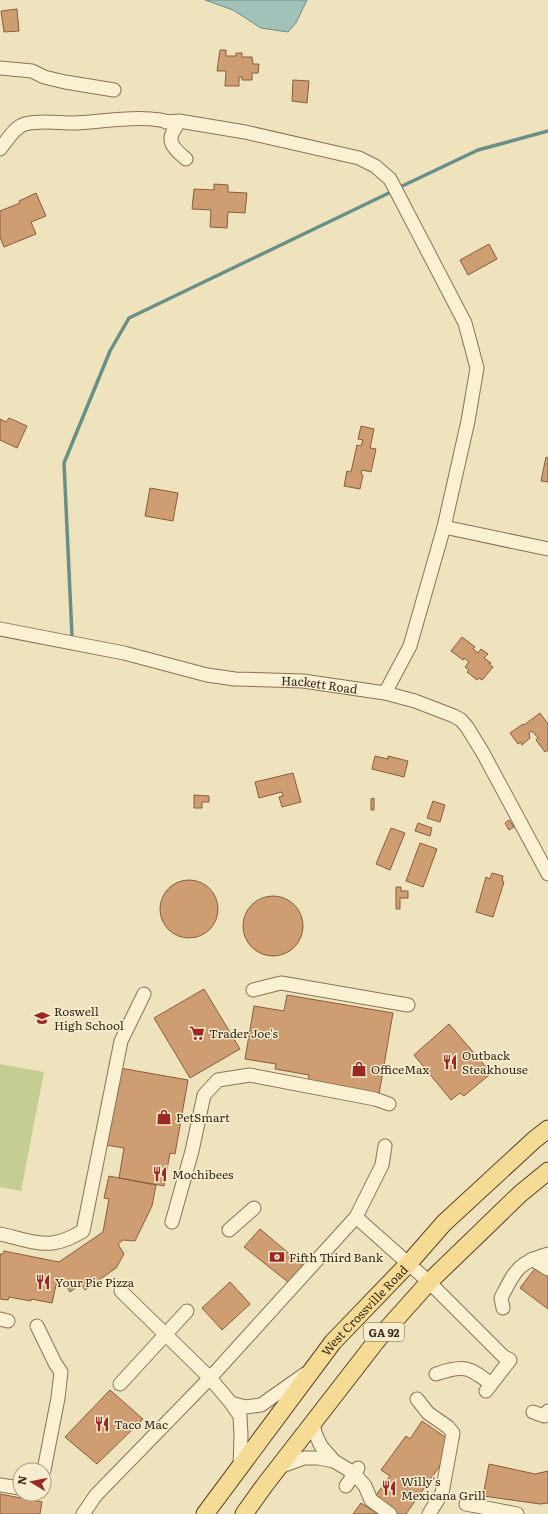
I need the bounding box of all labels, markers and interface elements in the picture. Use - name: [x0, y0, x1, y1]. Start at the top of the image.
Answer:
- street label: Hackett Road: [281, 671, 359, 698]
- place label: Roswell High School: [54, 1002, 124, 1034]
- school or university icon: Roswell High School: [33, 1009, 51, 1027]
- supermarket icon: Trader Joe's: [188, 1024, 206, 1042]
- place label: Trader Joe's: [209, 1024, 279, 1042]
- place label: Outback Steakhouse: [462, 1046, 528, 1078]
- restaurant icon: Outback Steakhouse: [441, 1053, 459, 1071]
- shop icon: OfficeMax: [350, 1060, 368, 1078]
- place label: OfficeMax: [371, 1060, 429, 1078]
- shop icon: PetSmart: [155, 1108, 173, 1126]
- place label: PetSmart: [176, 1108, 230, 1126]
- restaurant icon: Mochibees: [151, 1165, 169, 1183]
- place label: Mochibees: [172, 1165, 234, 1183]
- bank icon: Fifth Third Bank: [268, 1248, 286, 1266]
- place label: Fifth Third Bank: [289, 1248, 384, 1266]
- street label: West Crossville Road: [317, 1260, 412, 1359]
- restaurant icon: Your Pie Pizza: [34, 1273, 52, 1291]
- place label: Your Pie Pizza: [55, 1273, 135, 1291]
- road number: GA 92: [364, 1323, 404, 1341]
- restaurant icon: Taco Mac: [93, 1415, 111, 1433]
- place label: Taco Mac: [114, 1415, 168, 1433]
- north arrow: [12, 1462, 52, 1502]
- place label: Willy's Mexicana Grill: [401, 1472, 486, 1504]
- text: N: [12, 1474, 30, 1486]
- restaurant icon: Willy's Mexicana Grill: [380, 1479, 398, 1497]

